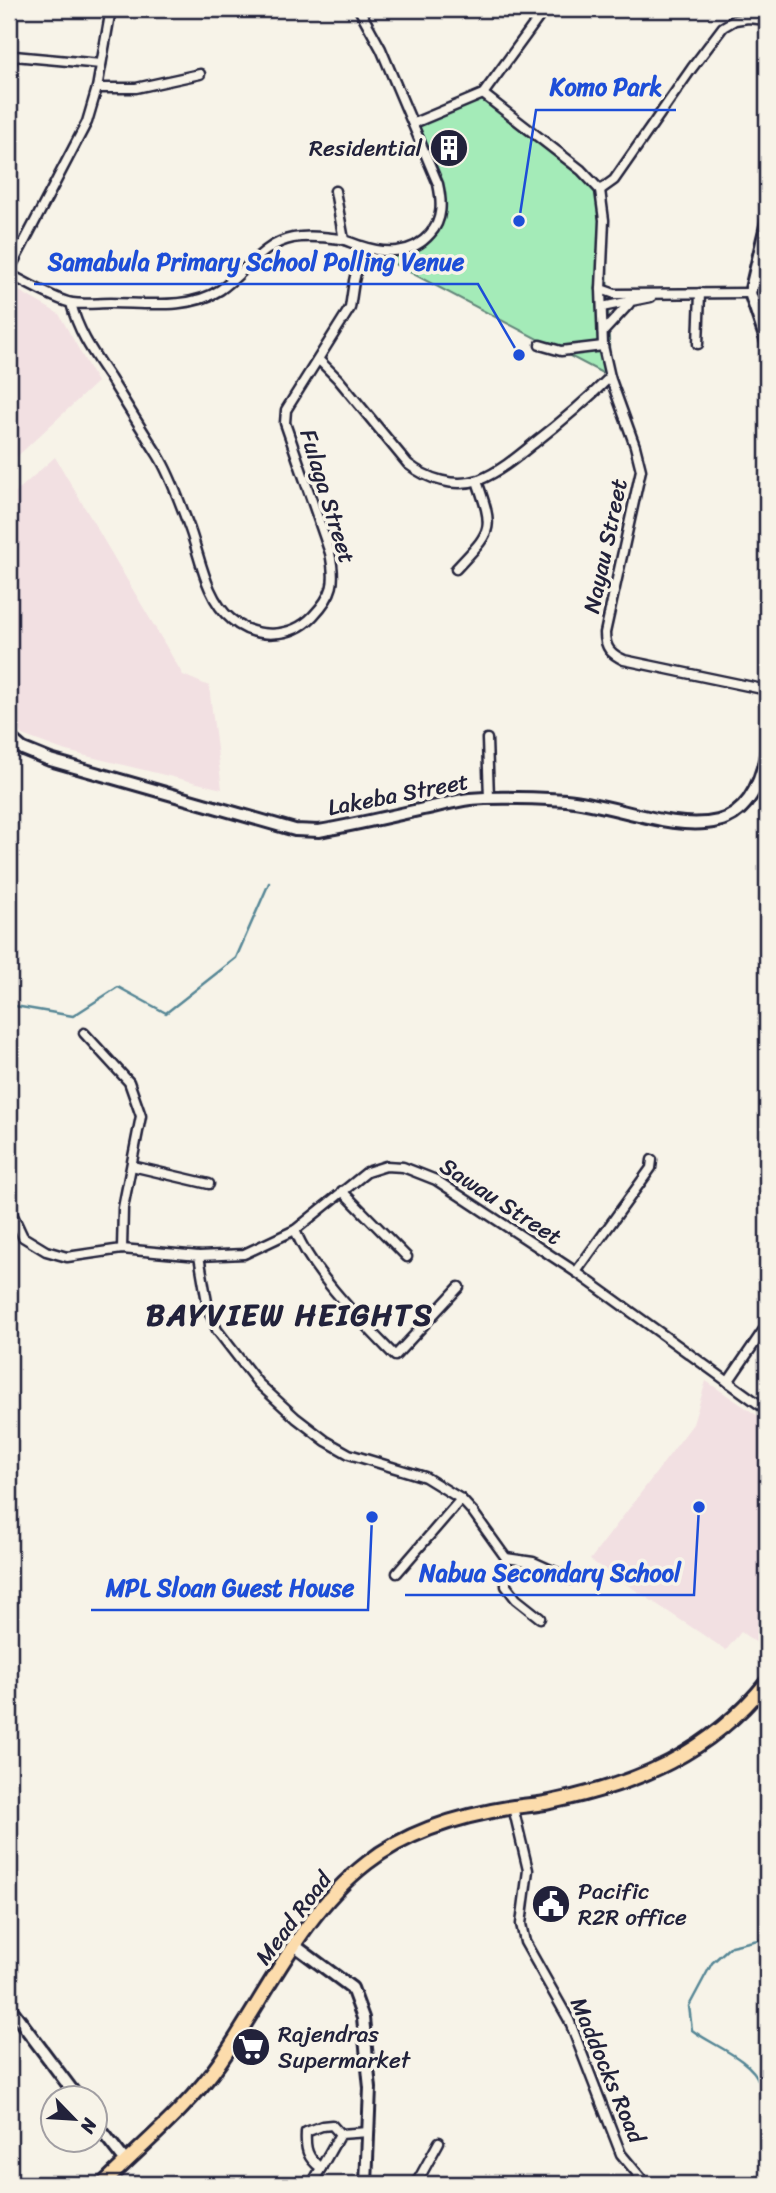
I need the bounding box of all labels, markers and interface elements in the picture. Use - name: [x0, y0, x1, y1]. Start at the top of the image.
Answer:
- callout: Komo Park: [536, 65, 676, 110]
- text: Komo Park: [549, 66, 662, 108]
- building icon: Residential: [428, 127, 470, 169]
- place label: Residential: [309, 128, 422, 169]
- callout: Samabula Primary School Polling Venue: [34, 239, 478, 284]
- text: Samabula Primary School Polling Venue: [47, 241, 465, 283]
- street label: Fulaga Street: [288, 424, 367, 569]
- street label: Nayau Street: [571, 475, 640, 617]
- street label: Lakeba Street: [324, 761, 472, 828]
- street label: Sawau Street: [431, 1146, 570, 1257]
- district label: BAYVIEW HEIGHTS: [146, 1288, 434, 1342]
- callout: Nabua Secondary School: [405, 1550, 694, 1595]
- text: Nabua Secondary School: [418, 1552, 682, 1594]
- callout: MPL Sloan Guest House: [91, 1565, 368, 1610]
- text: MPL Sloan Guest House: [105, 1567, 355, 1609]
- street label: Mead Road: [244, 1861, 344, 1974]
- place label: Pacific R2R office: [578, 1871, 687, 1938]
- public building icon: Pacific R2R office: [530, 1883, 572, 1925]
- street label: Maddocks Road: [558, 1991, 658, 2151]
- place label: Rajendras Supermarket: [278, 2014, 412, 2081]
- supermarket icon: Rajendras Supermarket: [230, 2026, 272, 2068]
- north arrow: [38, 2084, 108, 2154]
- text: N: [71, 2112, 107, 2140]

